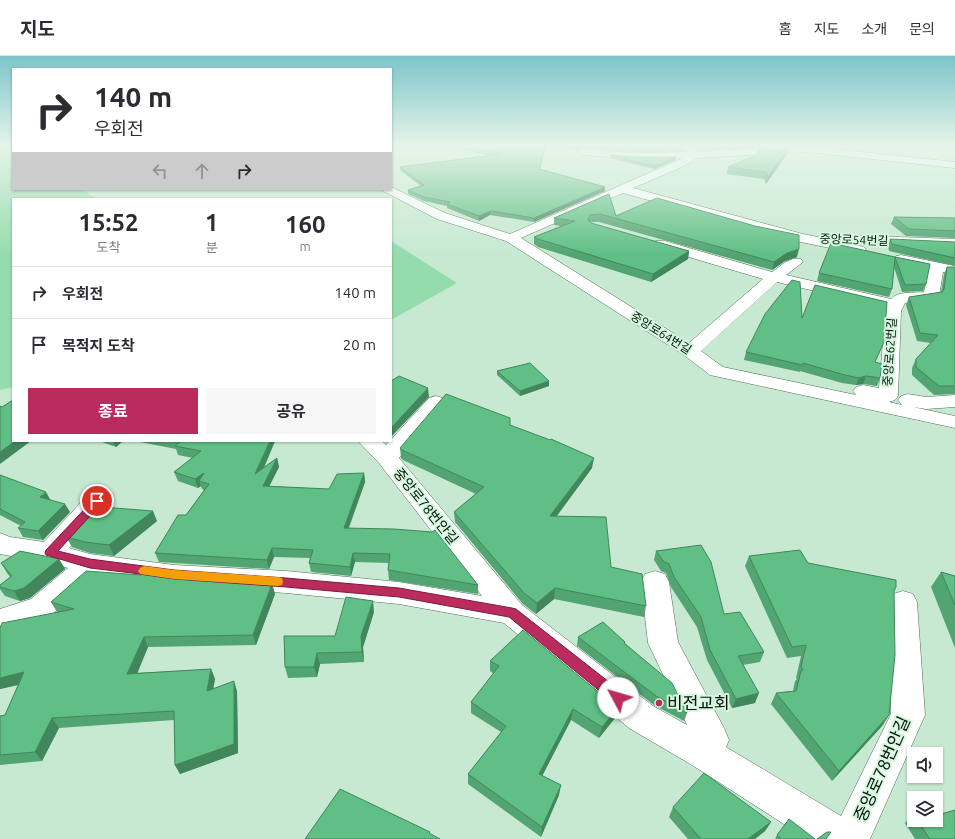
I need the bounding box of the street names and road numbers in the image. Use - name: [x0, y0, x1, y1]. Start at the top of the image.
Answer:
- street label: 중앙로54번길: [819, 232, 889, 247]
- street label: 중앙로64번길: [629, 309, 694, 356]
- street label: 중앙로62번길: [881, 317, 898, 387]
- street label: 중앙로78번안길: [390, 465, 462, 547]
- street label: 중앙로78번안길: [850, 713, 913, 824]

